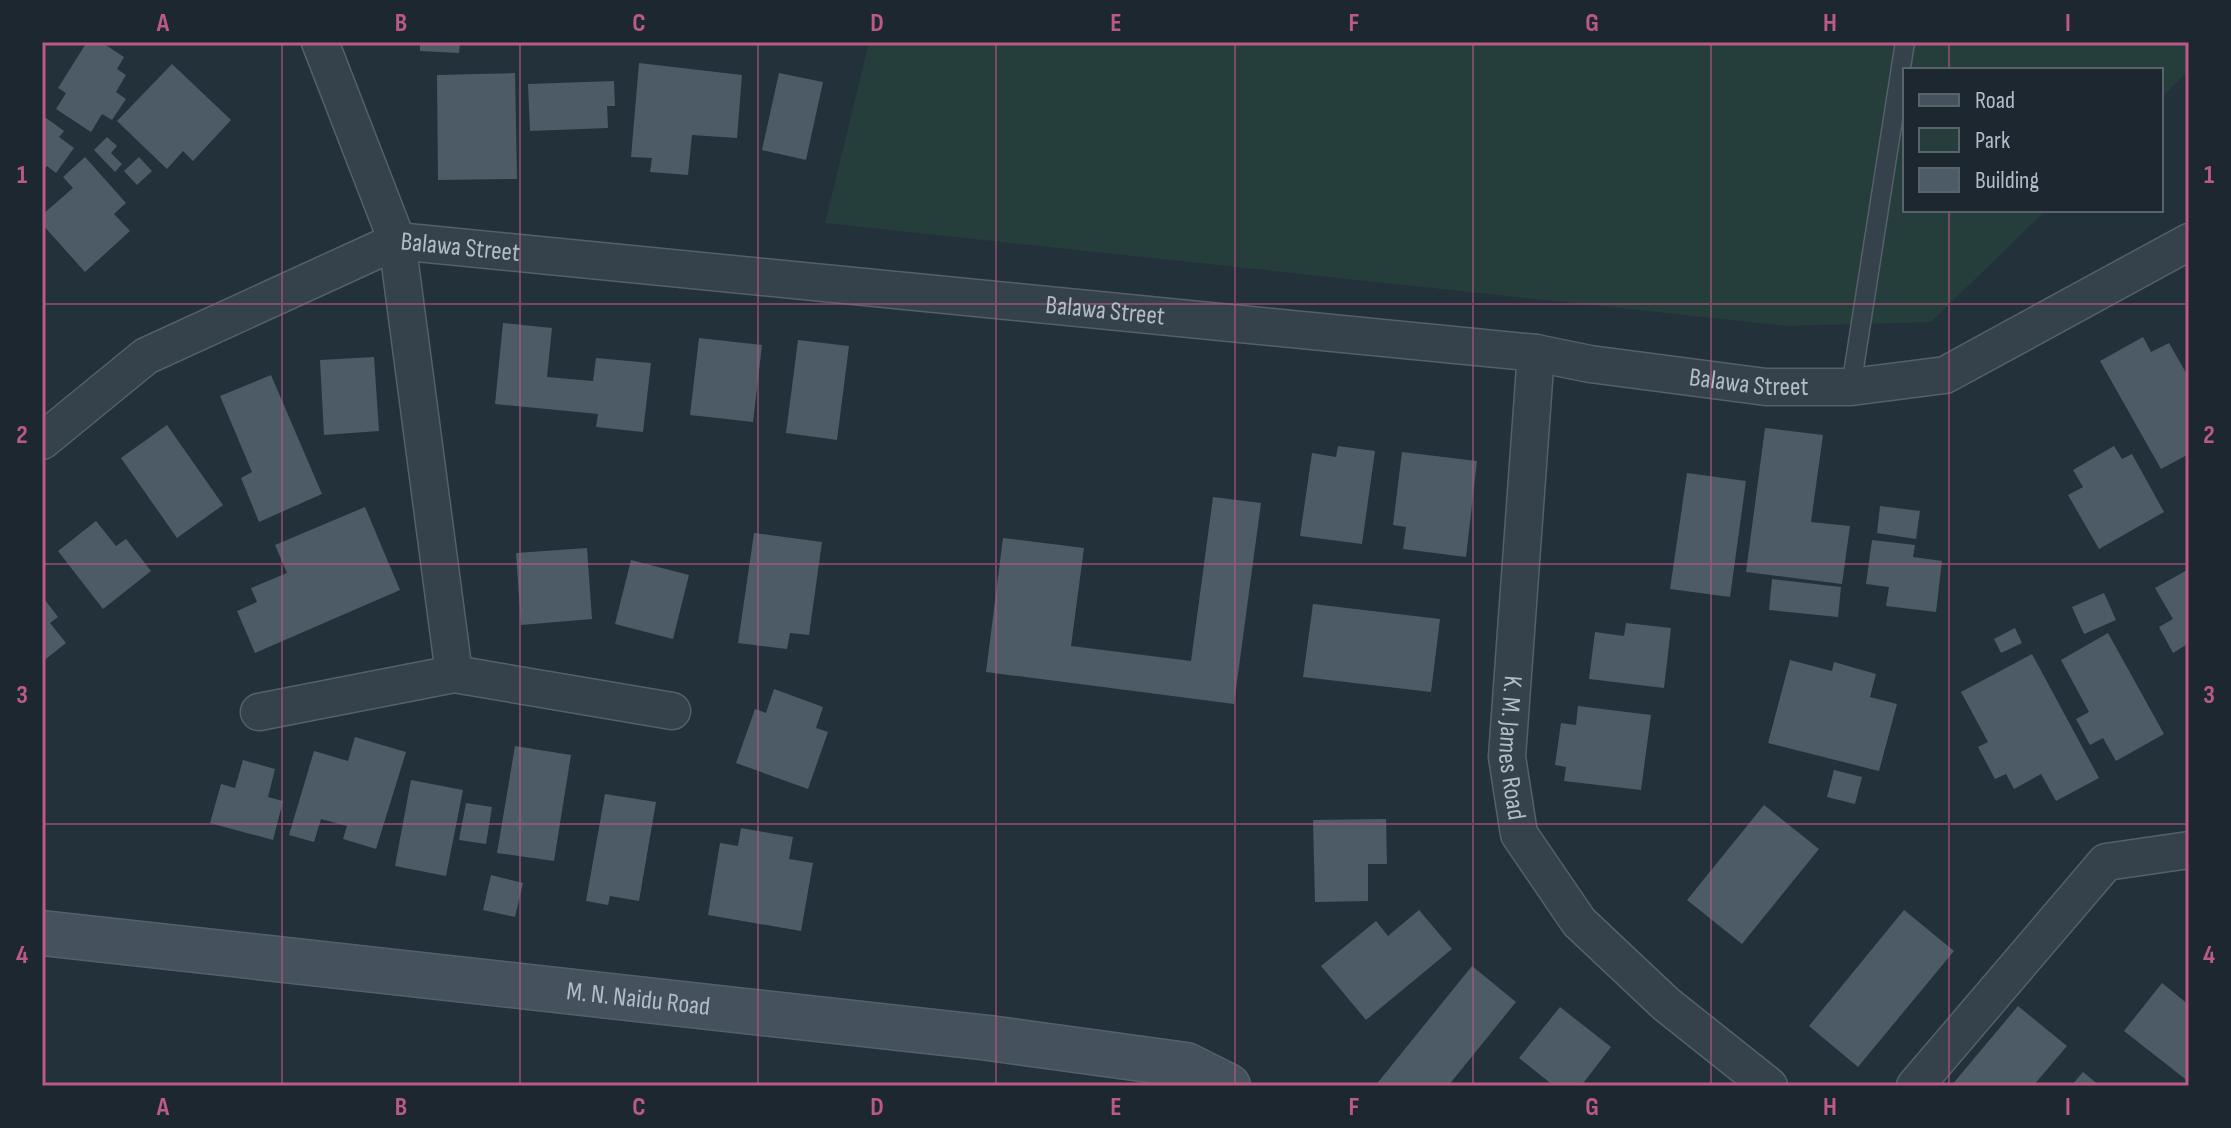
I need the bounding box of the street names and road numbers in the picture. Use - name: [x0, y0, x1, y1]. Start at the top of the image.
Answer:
- street label: Balawa Street: [399, 226, 521, 269]
- street label: Balawa Street: [1044, 289, 1166, 332]
- street label: Balawa Street: [1687, 362, 1808, 403]
- street label: K. M. James Road: [1491, 675, 1532, 822]
- street label: M. N. Naidu Road: [565, 976, 712, 1022]

